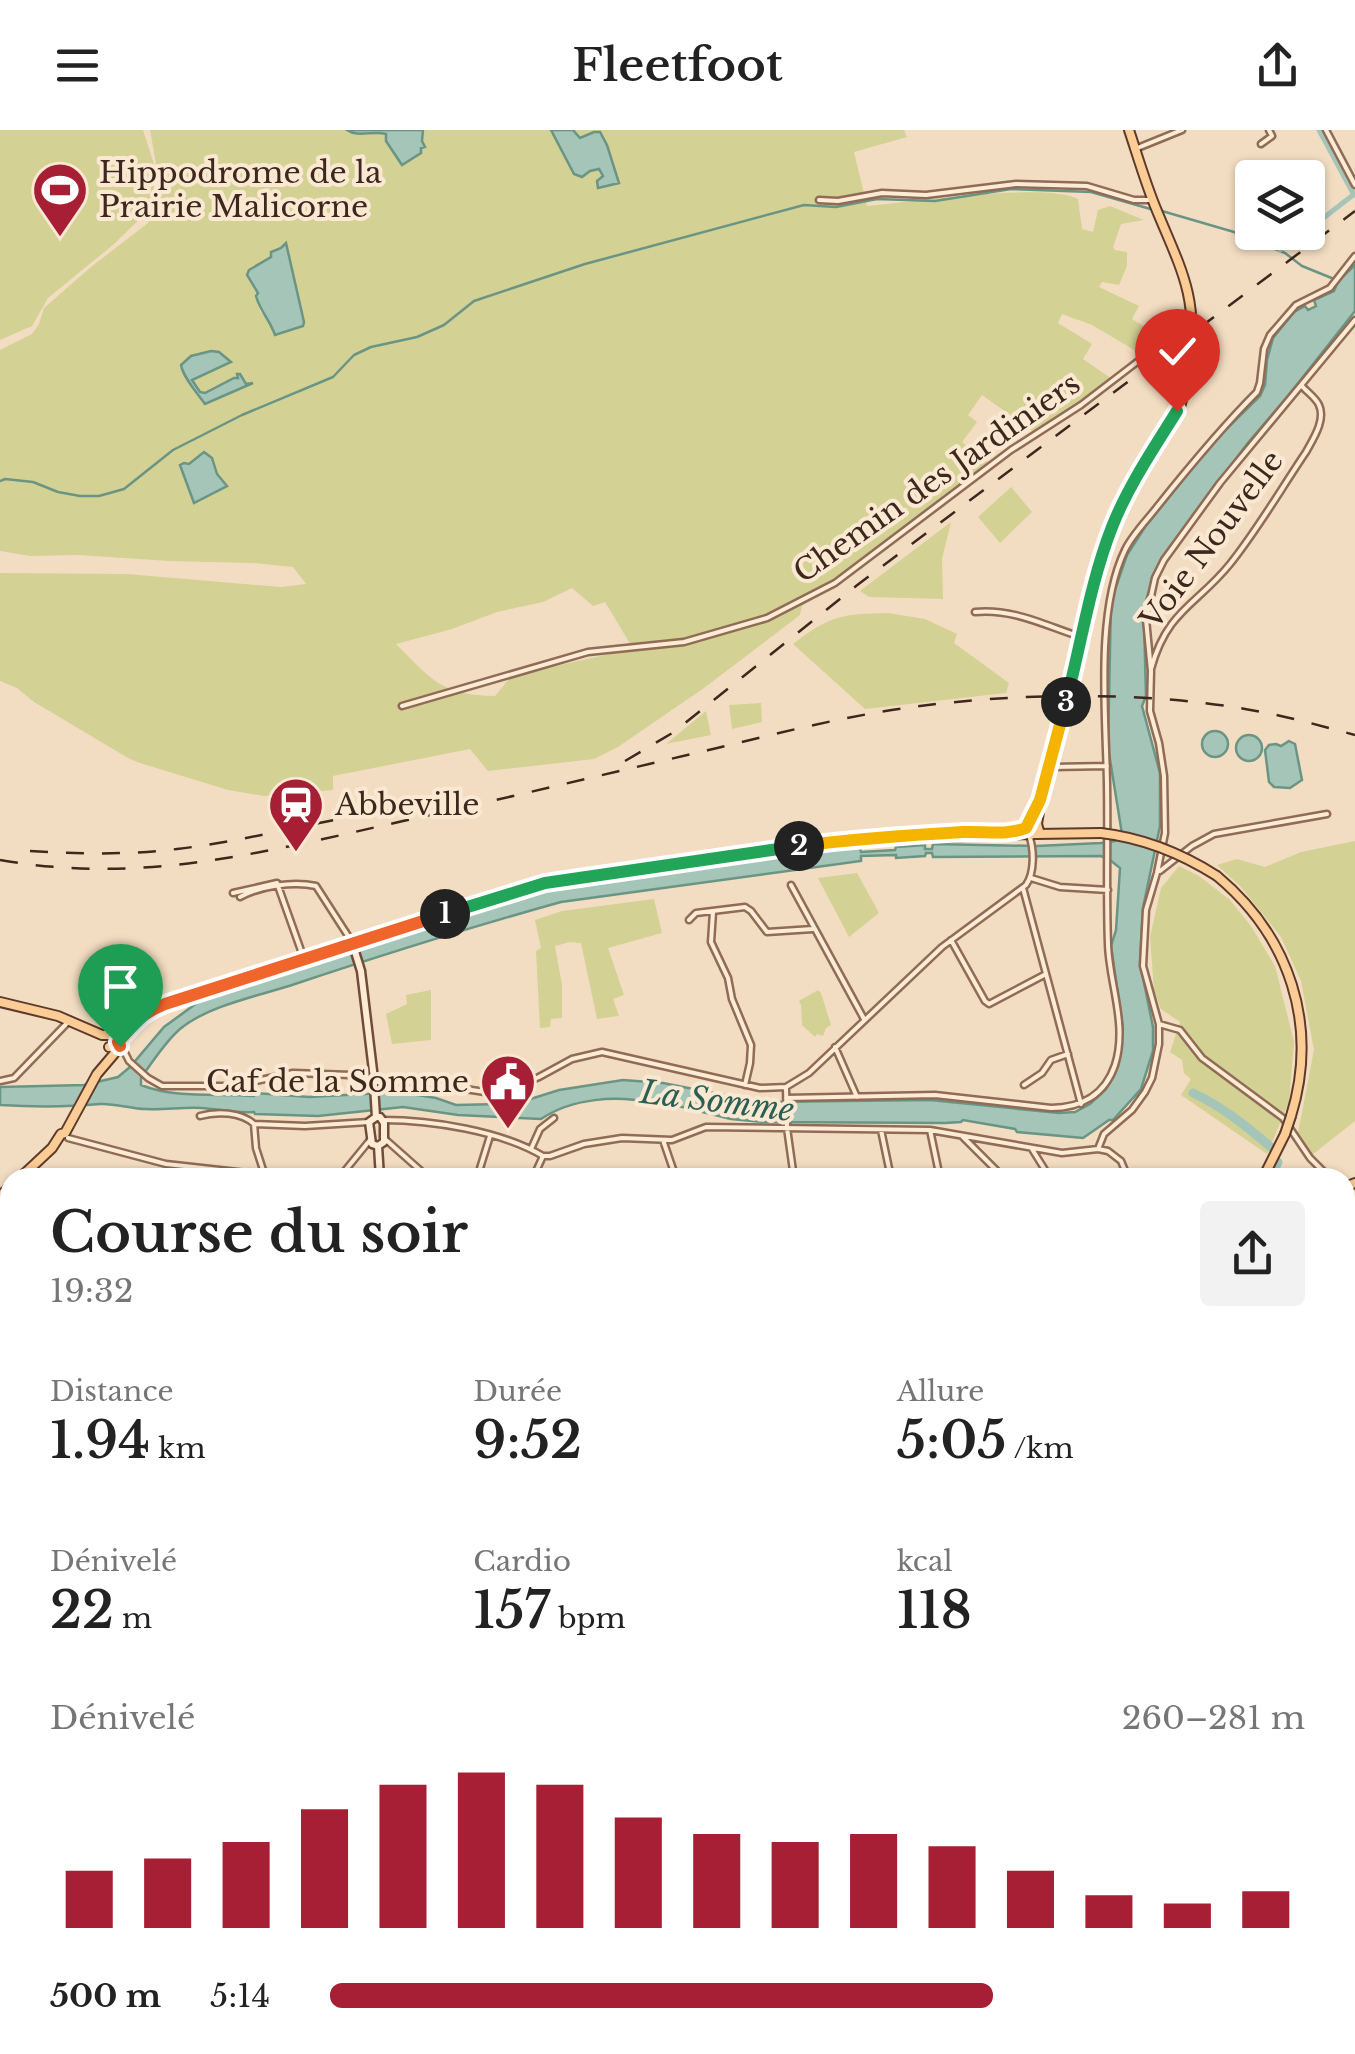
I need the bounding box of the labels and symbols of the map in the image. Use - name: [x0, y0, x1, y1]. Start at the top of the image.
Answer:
- place label: Hippodrome de la Prairie Malicorne: [99, 154, 382, 225]
- sports icon: Hippodrome de la Prairie Malicorne: [30, 160, 90, 239]
- pin: [1135, 309, 1220, 412]
- street label: Chemin des Jardiniers: [786, 365, 1087, 591]
- street label: Voie Nouvelle: [1132, 443, 1291, 637]
- pin: 3: [1041, 677, 1091, 727]
- station icon: Abbeville: [266, 775, 326, 854]
- place label: Abbeville: [334, 786, 479, 823]
- pin: 2: [774, 821, 824, 871]
- pin: 1: [420, 889, 470, 939]
- pin: [78, 944, 163, 1047]
- public building icon: Caf de la Somme: [478, 1052, 538, 1131]
- place label: Caf de la Somme: [206, 1063, 469, 1100]
- water label: La Somme: [637, 1072, 796, 1130]

